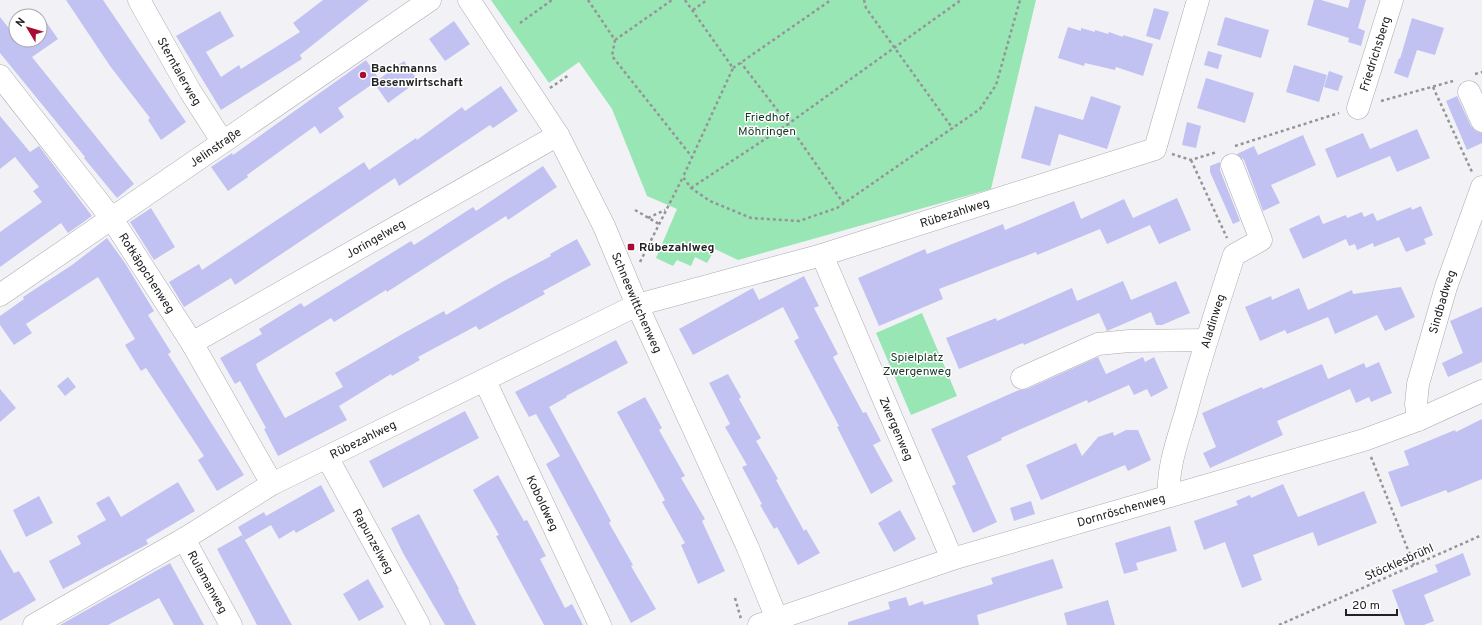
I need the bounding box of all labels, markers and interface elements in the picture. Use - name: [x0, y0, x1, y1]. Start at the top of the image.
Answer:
- north arrow: [8, 8, 48, 48]
- street label: Friedrichsberg: [1357, 14, 1395, 93]
- text: N: [13, 15, 29, 30]
- street label: Sterntalerweg: [153, 35, 204, 109]
- place label: Bachmanns Besenwirtschaft: [371, 61, 463, 91]
- marker: Bachmanns Besenwirtschaft: [358, 70, 368, 80]
- park label: Friedhof Möhringen: [738, 110, 796, 140]
- street label: Jelinstraße: [187, 125, 245, 172]
- street label: Rübezahlweg: [918, 195, 992, 232]
- street label: Joringelweg: [343, 216, 409, 263]
- street label: Rotkäppchenweg: [114, 230, 178, 317]
- place label: Rübezahlweg: [639, 240, 715, 256]
- marker: Rübezahlweg: [626, 242, 636, 252]
- street label: Schneewittchenweg: [607, 250, 665, 356]
- street label: Sindbadweg: [1426, 268, 1461, 336]
- street label: Aladinweg: [1198, 292, 1230, 350]
- park label: Spielplatz Zwergenweg: [883, 350, 951, 380]
- street label: Zwergenweg: [875, 395, 916, 464]
- street label: Rübezahlweg: [327, 417, 399, 463]
- street label: Koboldweg: [522, 473, 562, 534]
- street label: Dornröschenweg: [1075, 491, 1167, 531]
- street label: Rapunzelweg: [348, 506, 397, 577]
- street label: Stöcklesbrühl: [1362, 541, 1436, 585]
- street label: Rulamanweg: [183, 548, 230, 617]
- scale bar: [1346, 591, 1397, 617]
- text: 20 m: [1352, 598, 1380, 614]

